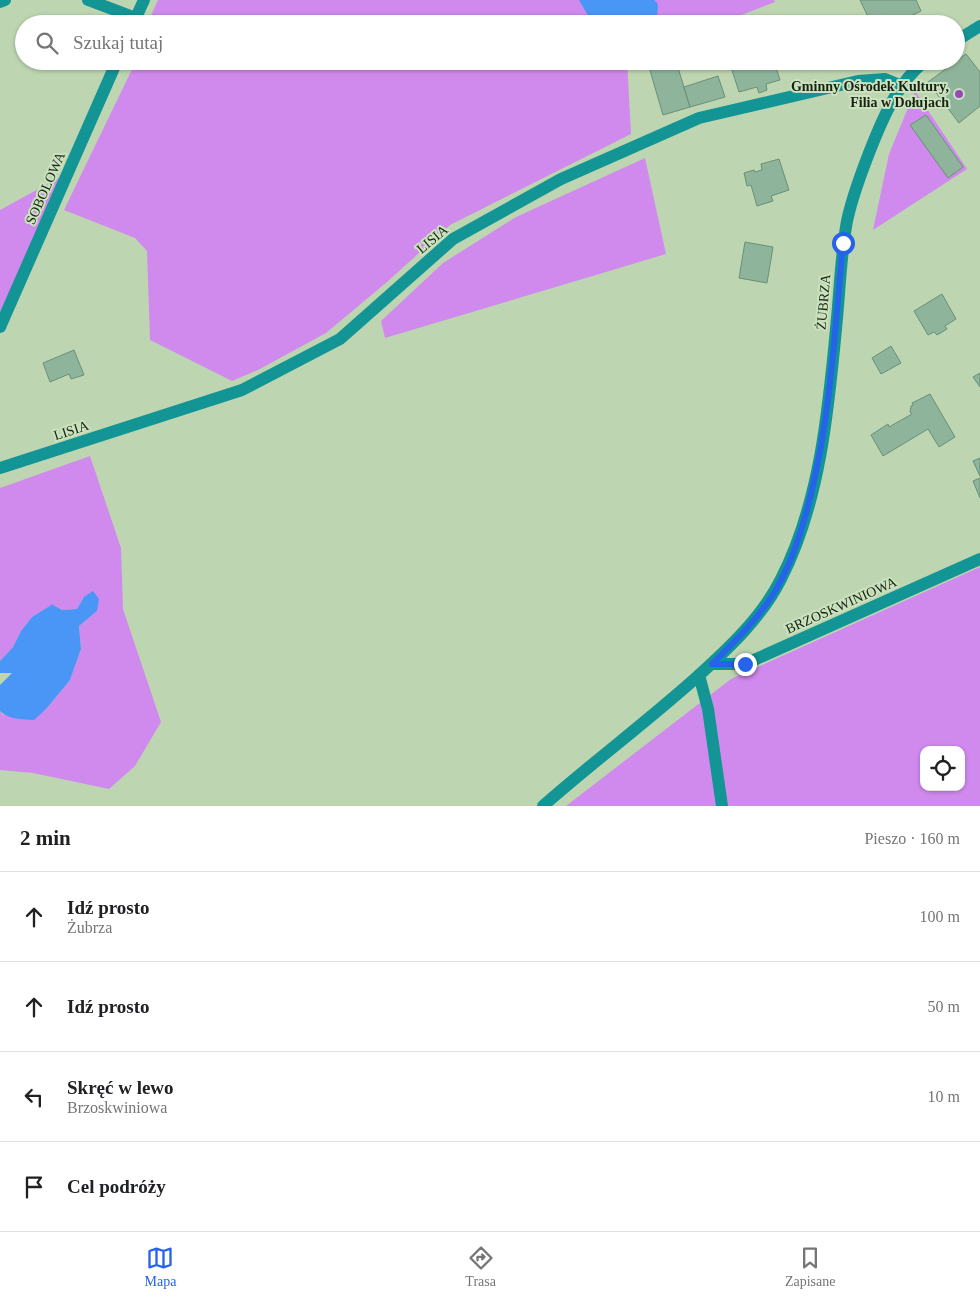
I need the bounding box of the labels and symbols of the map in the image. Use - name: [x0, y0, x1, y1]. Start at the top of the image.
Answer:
- place label: Gminny Ośrodek Kultury, Filia w Dołujach: [791, 79, 949, 110]
- marker: Gminny Ośrodek Kultury, Filia w Dołujach: [953, 88, 965, 100]
- street label: SOBOLOWA: [23, 149, 68, 227]
- street label: LISIA: [414, 222, 452, 257]
- route start: [832, 232, 855, 255]
- street label: ŻUBRZA: [814, 273, 833, 331]
- street label: LISIA: [52, 418, 91, 443]
- street label: BRZOSKWINIOWA: [783, 574, 900, 637]
- route end: [734, 653, 757, 676]

